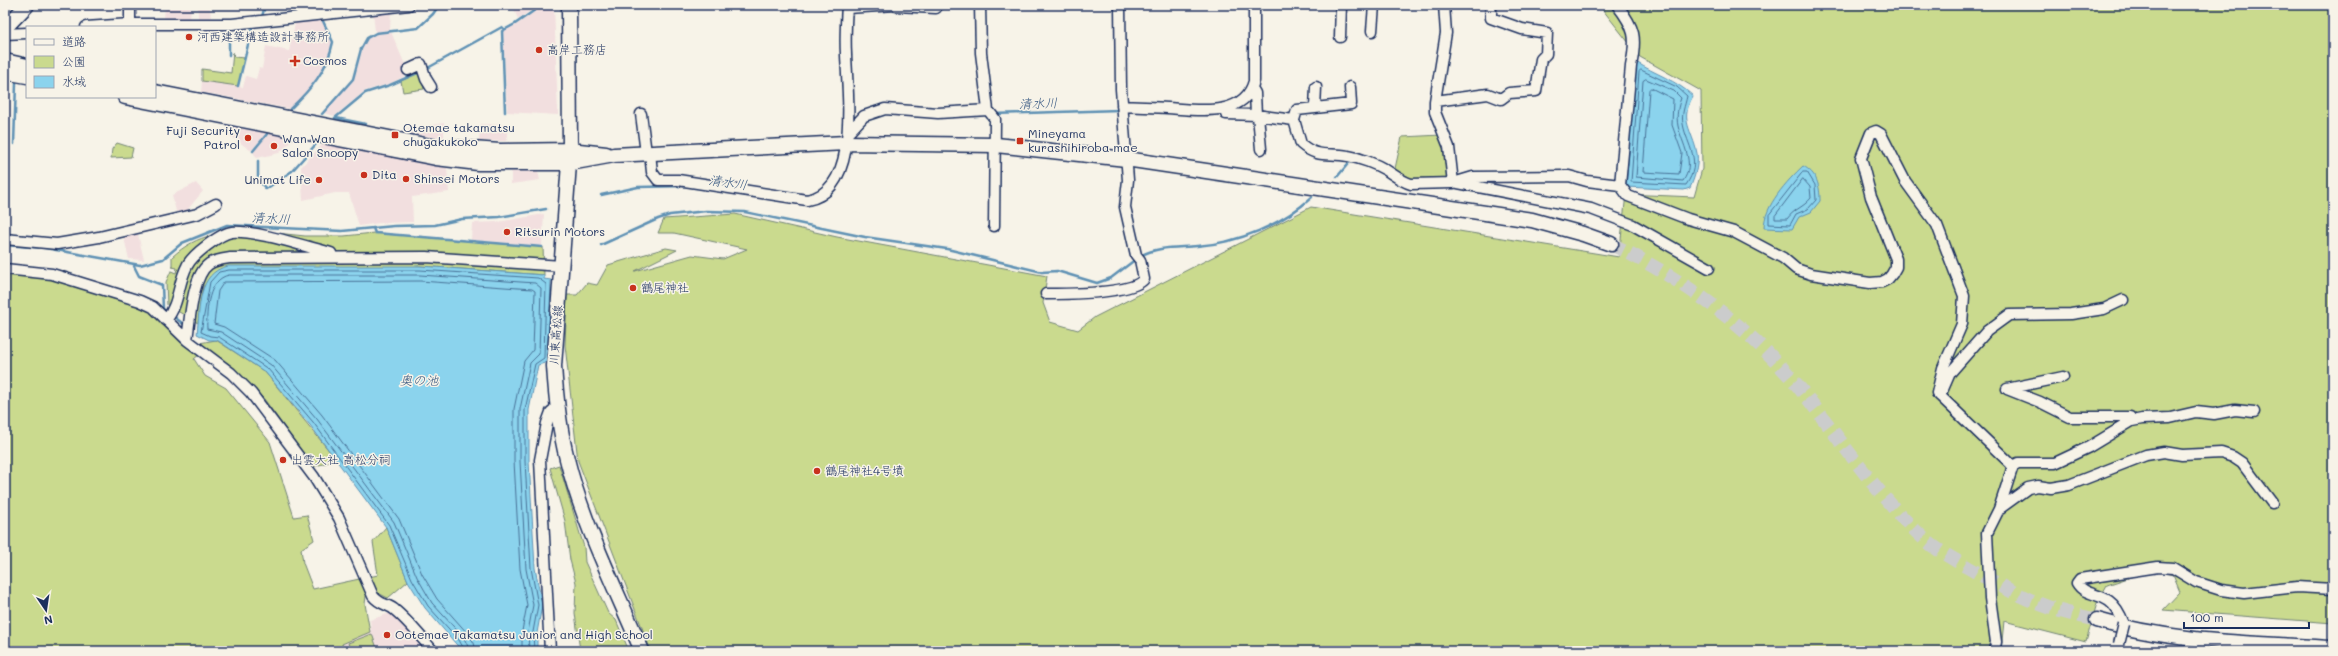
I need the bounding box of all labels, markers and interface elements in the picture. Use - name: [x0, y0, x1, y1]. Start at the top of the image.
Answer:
- legend: [26, 26, 156, 98]
- place label: 河西建築構造設計事務所: [197, 28, 329, 44]
- marker: 河西建築構造設計事務所: [184, 32, 194, 42]
- text: 道路: [62, 33, 86, 49]
- place label: 高岸工務店: [547, 41, 607, 57]
- marker: 高岸工務店: [534, 45, 544, 55]
- place label: Cosmos: [303, 52, 347, 68]
- text: 公園: [62, 53, 86, 69]
- marker: Cosmos: [290, 56, 300, 66]
- text: 水域: [62, 73, 86, 89]
- water label: 清水川: [1018, 93, 1058, 112]
- place label: Otemae takamatsu chugakukoko: [403, 119, 515, 149]
- place label: Fuji Security Patrol: [166, 122, 240, 152]
- place label: Mineyama kurashihiroba mae: [1028, 125, 1138, 155]
- place label: Wan Wan Salon Snoopy: [282, 130, 358, 160]
- marker: Otemae takamatsu chugakukoko: [390, 130, 400, 140]
- marker: Fuji Security Patrol: [243, 133, 253, 143]
- marker: Mineyama kurashihiroba mae: [1015, 136, 1025, 146]
- marker: Wan Wan Salon Snoopy: [269, 141, 279, 151]
- place label: Dita: [372, 166, 397, 182]
- marker: Dita: [359, 170, 369, 180]
- place label: Shinsei Motors: [414, 170, 500, 186]
- water label: 清水川: [708, 170, 749, 193]
- place label: Unimat Life: [244, 171, 311, 187]
- marker: Shinsei Motors: [401, 174, 411, 184]
- marker: Unimat Life: [314, 175, 324, 185]
- water label: 清水川: [251, 208, 291, 227]
- place label: Ritsurin Motors: [515, 223, 605, 239]
- marker: Ritsurin Motors: [502, 227, 512, 237]
- place label: 鶴尾神社: [641, 279, 689, 295]
- marker: 鶴尾神社: [628, 283, 638, 293]
- street label: 川東高松線: [545, 304, 565, 365]
- water label: 奥の池: [399, 371, 439, 388]
- place label: 出雲大社 高松分祠: [291, 451, 391, 467]
- marker: 出雲大社 高松分祠: [278, 455, 288, 465]
- place label: 鶴尾神社4号墳: [825, 462, 904, 478]
- marker: 鶴尾神社4号墳: [812, 466, 822, 476]
- north arrow: [26, 590, 66, 630]
- scale bar: [2184, 604, 2309, 630]
- text: 100 m: [2190, 609, 2224, 625]
- text: N: [43, 612, 54, 628]
- place label: Ootemae Takamatsu Junior and High School: [395, 626, 653, 642]
- marker: Ootemae Takamatsu Junior and High School: [382, 630, 392, 640]

